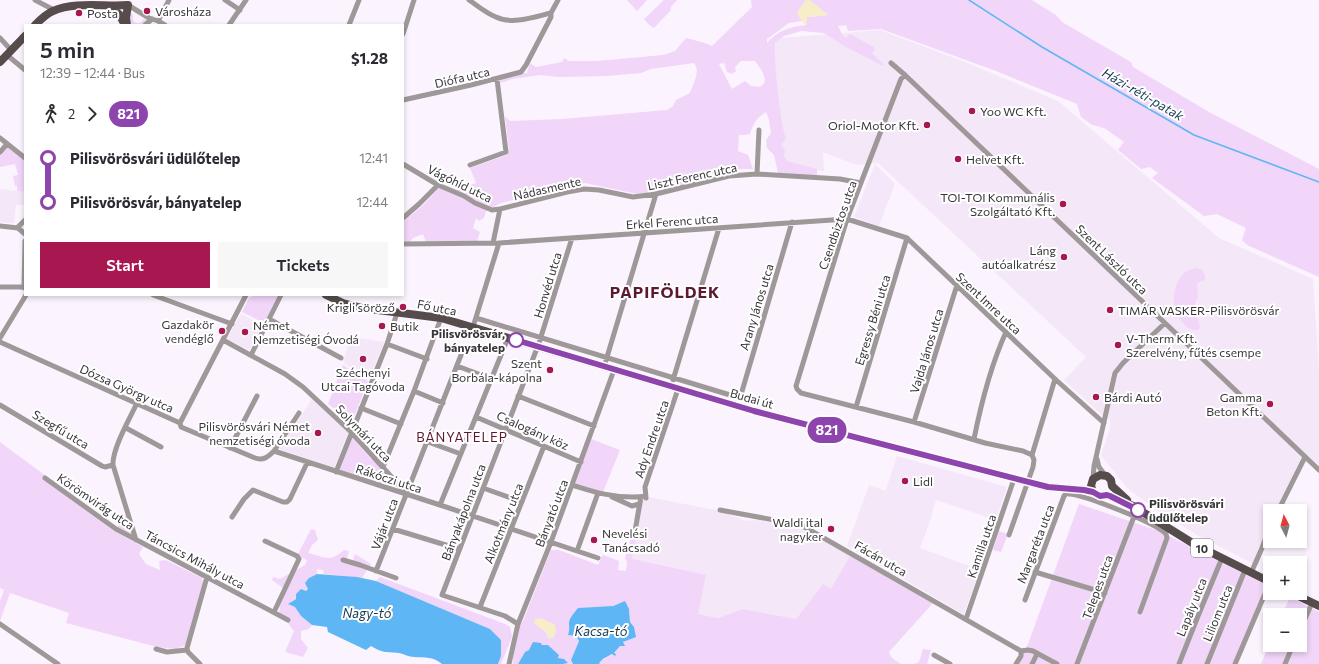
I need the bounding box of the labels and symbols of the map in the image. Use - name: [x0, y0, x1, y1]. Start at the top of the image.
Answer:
- place label: Városháza: [155, 4, 211, 18]
- place label: Posta: [87, 6, 118, 20]
- marker: Városháza: [142, 6, 152, 16]
- marker: Posta: [74, 8, 84, 18]
- street label: Diófa utca: [433, 64, 491, 90]
- water label: Házi-réti-patak: [1099, 64, 1187, 124]
- place label: Yoo WC Kft.: [980, 104, 1047, 118]
- marker: Yoo WC Kft.: [967, 106, 977, 116]
- place label: Oriol-Motor Kft.: [828, 118, 919, 132]
- marker: Oriol-Motor Kft.: [922, 120, 932, 130]
- place label: Helvet Kft.: [966, 152, 1024, 166]
- marker: Helvet Kft.: [953, 154, 963, 164]
- street label: Liszt Ferenc utca: [646, 160, 738, 192]
- street label: Vágóhíd utca: [425, 161, 495, 205]
- street label: Nádasmente: [512, 173, 582, 203]
- street label: Csendbiztos utca: [815, 179, 859, 271]
- place label: TOI-TOI Kommunális Szolgáltató Kft.: [940, 190, 1055, 218]
- marker: TOI-TOI Kommunális Szolgáltató Kft.: [1058, 199, 1068, 209]
- street label: Erkel Ferenc utca: [625, 211, 719, 231]
- street label: Szent László utca: [1073, 221, 1151, 297]
- place label: Láng autóalkatrész: [982, 243, 1056, 271]
- street label: Honvéd utca: [530, 250, 564, 320]
- marker: Láng autóalkatrész: [1059, 252, 1069, 262]
- street label: Arany János utca: [736, 262, 777, 352]
- street label: Szent Imre utca: [953, 269, 1025, 337]
- street label: Egressy Béni utca: [852, 273, 892, 367]
- district label: PAPIFÖLDEK: [610, 282, 720, 301]
- street label: Fő utca: [416, 296, 458, 318]
- place label: Krigli söröző: [327, 300, 395, 314]
- marker: Krigli söröző: [398, 302, 408, 312]
- place label: TIMÁR VASKER-Pilisvörösvár: [1118, 303, 1280, 317]
- marker: TIMÁR VASKER-Pilisvörösvár: [1105, 305, 1115, 315]
- street label: Vajda János utca: [907, 307, 946, 395]
- place label: Gazdakör vendéglő: [162, 317, 214, 345]
- place label: Német Nemzetiségi Óvodá: [253, 318, 359, 346]
- place label: Butik: [390, 319, 419, 333]
- marker: Butik: [377, 321, 387, 331]
- marker: Gazdakör vendéglő: [217, 326, 227, 336]
- place label: Pilisvörösvár, bányatelep: [431, 326, 505, 354]
- marker: Német Nemzetiségi Óvodá: [240, 327, 250, 337]
- place label: V-Therm Kft. Szerelvény, fűtés csempe: [1126, 331, 1261, 359]
- marker: Pilisvörösvár, bányatelep: [508, 332, 524, 348]
- marker: V-Therm Kft. Szerelvény, fűtés csempe: [1113, 340, 1123, 350]
- marker: Széchenyi Utcai Tagóvoda: [358, 354, 368, 364]
- place label: Szent Borbála-kápolna: [451, 356, 542, 384]
- street label: Dózsa György utca: [78, 361, 176, 415]
- place label: Széchenyi Utcai Tagóvoda: [321, 365, 405, 393]
- marker: Szent Borbála-kápolna: [545, 365, 555, 375]
- street label: Budai út: [729, 385, 775, 411]
- place label: Bárdi Autó: [1104, 390, 1162, 404]
- place label: Gamma Beton Kft.: [1206, 390, 1262, 418]
- marker: Bárdi Autó: [1091, 392, 1101, 402]
- street label: Ady Endre utca: [631, 398, 671, 480]
- marker: Gamma Beton Kft.: [1265, 399, 1275, 409]
- street label: Solymári utca: [333, 401, 395, 465]
- street label: Szegfű utca: [30, 407, 92, 451]
- street label: Csalogány köz: [495, 408, 571, 452]
- line badge: 821: [804, 417, 850, 443]
- place label: Pilisvörösvári Német nemzetiségi óvoda: [198, 419, 310, 447]
- marker: Pilisvörösvári Német nemzetiségi óvoda: [313, 428, 323, 438]
- district label: BÁNYATELEP: [416, 428, 508, 445]
- street label: Rákóczi utca: [354, 461, 424, 495]
- street label: Bányakápolna utca: [438, 462, 488, 562]
- street label: Körömvirág utca: [55, 470, 137, 532]
- place label: Lidl: [913, 474, 933, 488]
- marker: Lidl: [900, 476, 910, 486]
- street label: Bányató utca: [532, 477, 570, 549]
- street label: Alkotmány utca: [481, 481, 525, 565]
- street label: Vájár utca: [368, 496, 400, 552]
- place label: Pilisvörösvári üdülőtelep: [1149, 496, 1224, 524]
- marker: Pilisvörösvári üdülőtelep: [1130, 502, 1146, 518]
- street label: Margaréta utca: [1014, 503, 1056, 585]
- north arrow: [1263, 504, 1307, 548]
- street label: Kamilla utca: [964, 512, 998, 580]
- place label: Waldi ital nagyker: [772, 515, 823, 543]
- marker: Waldi ital nagyker: [826, 524, 836, 534]
- place label: Nevelési Tanácsadó: [602, 526, 660, 554]
- street label: Táncsics Mihály utca: [143, 527, 247, 591]
- marker: Nevelési Tanácsadó: [589, 535, 599, 545]
- street label: Fácán utca: [852, 537, 910, 579]
- road number: 10: [1191, 539, 1213, 557]
- street label: Telepes utca: [1079, 553, 1115, 621]
- street label: Lapály utca: [1173, 576, 1209, 638]
- street label: Liliom utca: [1199, 583, 1235, 643]
- water label: Nagy-tó: [343, 605, 392, 621]
- water label: Kacsa-tó: [574, 623, 628, 639]

